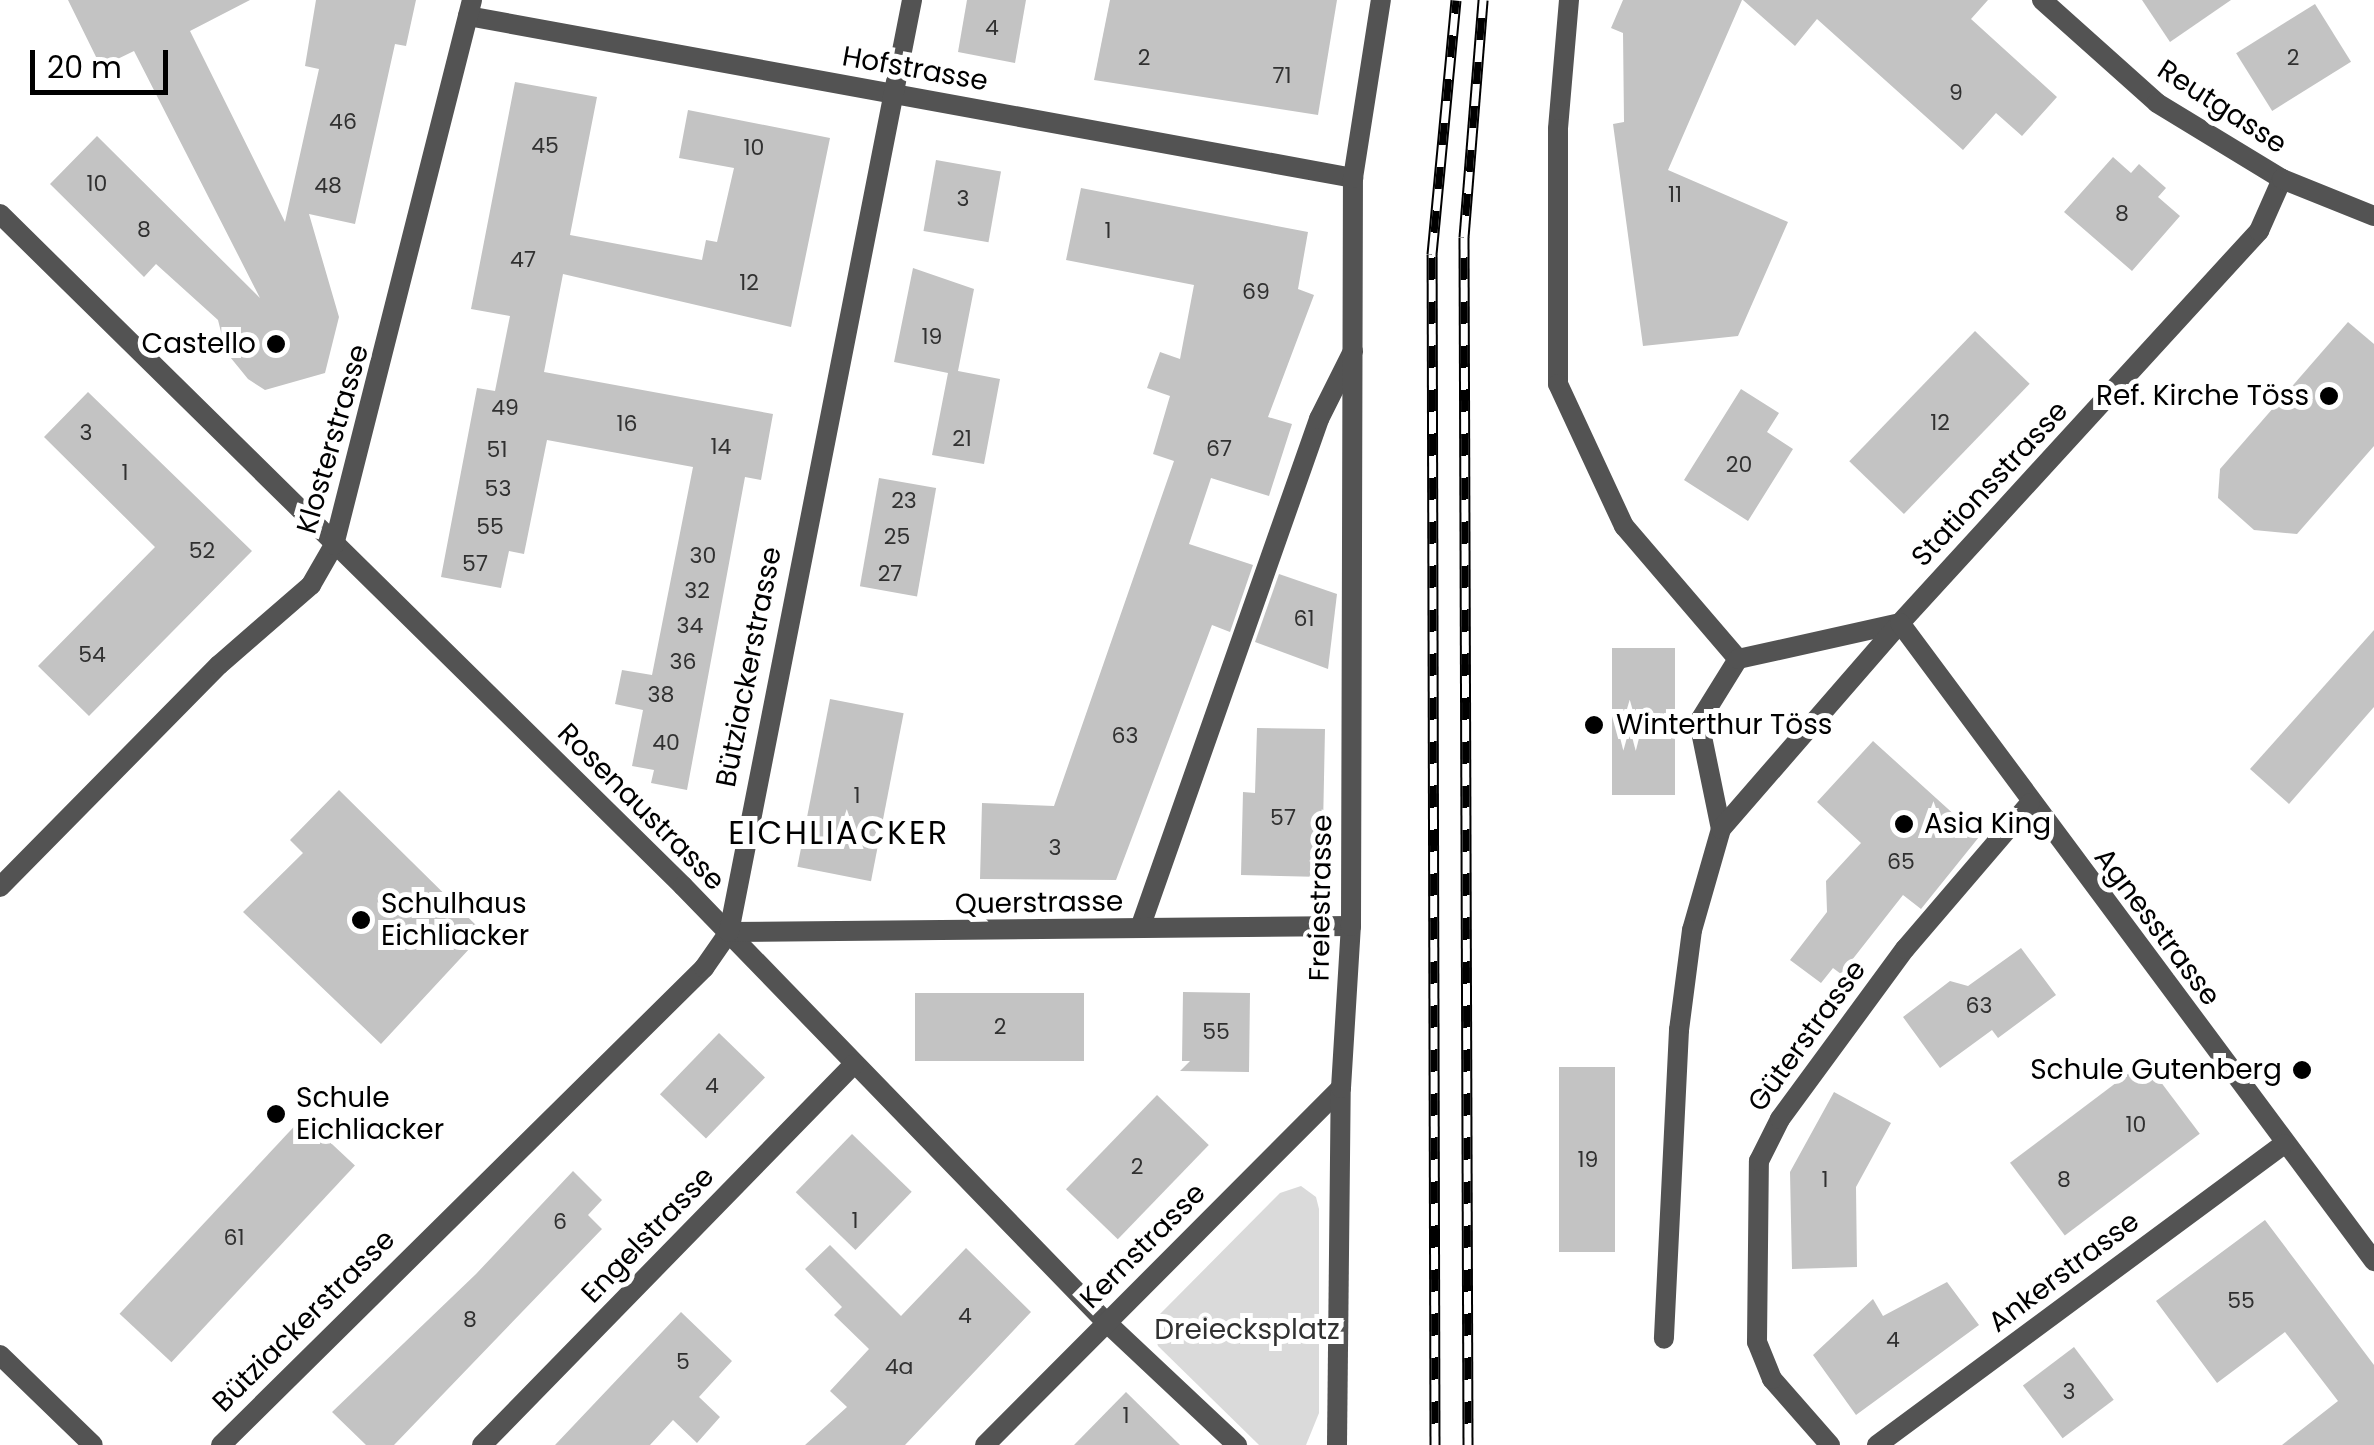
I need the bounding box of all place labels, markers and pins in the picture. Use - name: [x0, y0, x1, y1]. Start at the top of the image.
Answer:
- place label: Castello: [142, 327, 256, 361]
- marker: Castello: [265, 333, 287, 355]
- place label: Ref. Kirche Töss: [2096, 379, 2309, 413]
- marker: Ref. Kirche Töss: [2318, 385, 2340, 407]
- place label: Winterthur Töss: [1616, 708, 1832, 742]
- marker: Winterthur Töss: [1581, 712, 1607, 738]
- place label: Asia King: [1924, 807, 2051, 841]
- marker: Asia King: [1893, 813, 1915, 835]
- place label: Schulhaus Eichliacker: [381, 887, 529, 953]
- marker: Schulhaus Eichliacker: [350, 909, 372, 931]
- place label: Schule Gutenberg: [2030, 1053, 2282, 1087]
- marker: Schule Gutenberg: [2291, 1059, 2313, 1081]
- place label: Schule Eichliacker: [296, 1081, 444, 1147]
- marker: Schule Eichliacker: [265, 1103, 287, 1125]

